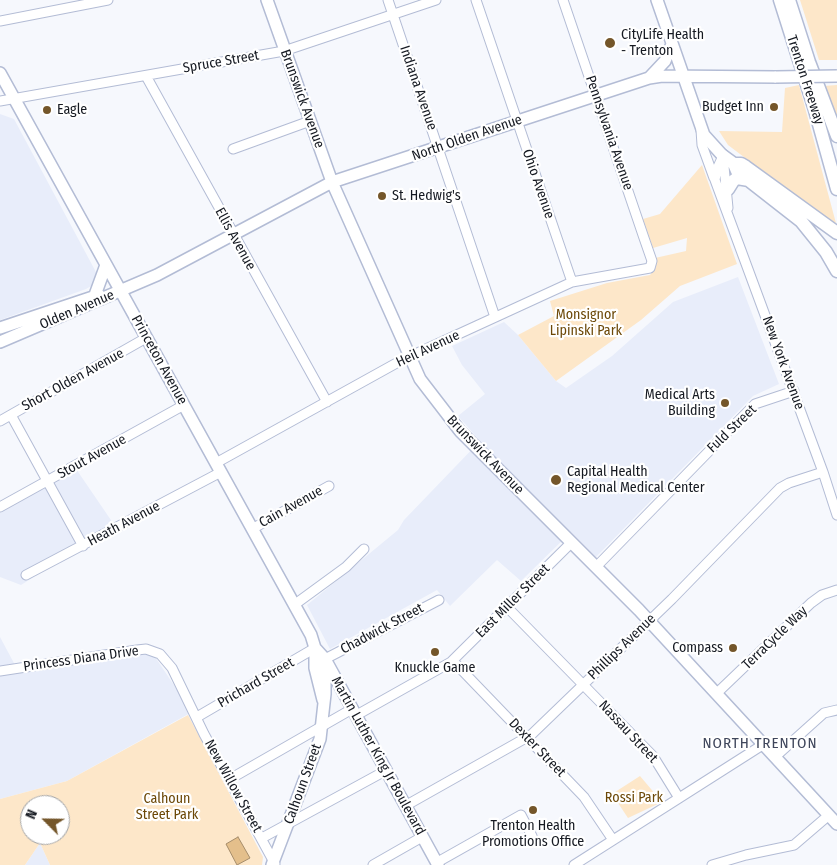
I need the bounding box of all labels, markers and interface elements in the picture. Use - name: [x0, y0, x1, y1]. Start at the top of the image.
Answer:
- place label: CityLife Health - Trenton: [621, 27, 704, 59]
- street label: Trenton Freeway: [783, 33, 827, 127]
- marker: CityLife Health - Trenton: [603, 36, 617, 50]
- street label: Indiana Avenue: [396, 43, 440, 133]
- street label: Spruce Street: [182, 47, 260, 77]
- street label: Brunswick Avenue: [276, 47, 328, 151]
- street label: Pennsylvania Avenue: [581, 73, 637, 193]
- place label: Budget Inn: [702, 99, 764, 115]
- marker: Budget Inn: [768, 101, 780, 113]
- place label: Eagle: [57, 102, 87, 118]
- marker: Eagle: [41, 104, 53, 116]
- street label: North Olden Avenue: [410, 111, 524, 165]
- street label: Ohio Avenue: [518, 147, 558, 221]
- place label: St. Hedwig's: [392, 188, 461, 204]
- marker: St. Hedwig's: [376, 190, 388, 202]
- street label: Ellis Avenue: [211, 205, 259, 273]
- street label: Olden Avenue: [37, 287, 117, 333]
- park label: Monsignor Lipinski Park: [550, 307, 622, 340]
- street label: Princeton Avenue: [127, 312, 191, 408]
- street label: New York Avenue: [758, 314, 808, 412]
- street label: Heil Avenue: [394, 327, 462, 371]
- street label: Short Olden Avenue: [19, 345, 127, 415]
- place label: Medical Arts Building: [645, 387, 715, 420]
- marker: Medical Arts Building: [719, 397, 731, 409]
- street label: Fuld Street: [704, 401, 760, 457]
- street label: Brunswick Avenue: [443, 412, 527, 498]
- street label: Stout Avenue: [55, 431, 129, 483]
- place label: Capital Health Regional Medical Center: [567, 464, 705, 497]
- marker: Capital Health Regional Medical Center: [549, 473, 563, 487]
- street label: Cain Avenue: [256, 483, 326, 531]
- street label: Heath Avenue: [85, 498, 163, 550]
- street label: East Miller Street: [473, 561, 553, 641]
- street label: Chadwick Street: [338, 600, 426, 658]
- street label: TerraCycle Way: [739, 603, 811, 673]
- street label: Phillips Avenue: [585, 611, 659, 683]
- place label: Compass: [672, 640, 723, 656]
- marker: Compass: [727, 642, 739, 654]
- street label: Princess Diana Drive: [22, 643, 140, 675]
- marker: Knuckle Game: [429, 646, 441, 658]
- street label: Prichard Street: [215, 654, 297, 712]
- place label: Knuckle Game: [394, 660, 476, 676]
- street label: Martin Luther King Jr Boulevard: [327, 674, 429, 838]
- street label: Nassau Street: [595, 697, 661, 767]
- street label: Dexter Street: [505, 715, 569, 781]
- district label: NORTH TRENTON: [701, 735, 819, 753]
- street label: New Willow Street: [201, 737, 265, 835]
- street label: Calhoun Street: [281, 741, 325, 827]
- park label: Rossi Park: [605, 790, 663, 806]
- park label: Calhoun Street Park: [136, 791, 198, 824]
- north arrow: [20, 795, 70, 845]
- marker: Trenton Health Promotions Office: [527, 804, 539, 816]
- text: N: [22, 807, 41, 822]
- place label: Trenton Health Promotions Office: [482, 818, 584, 850]

